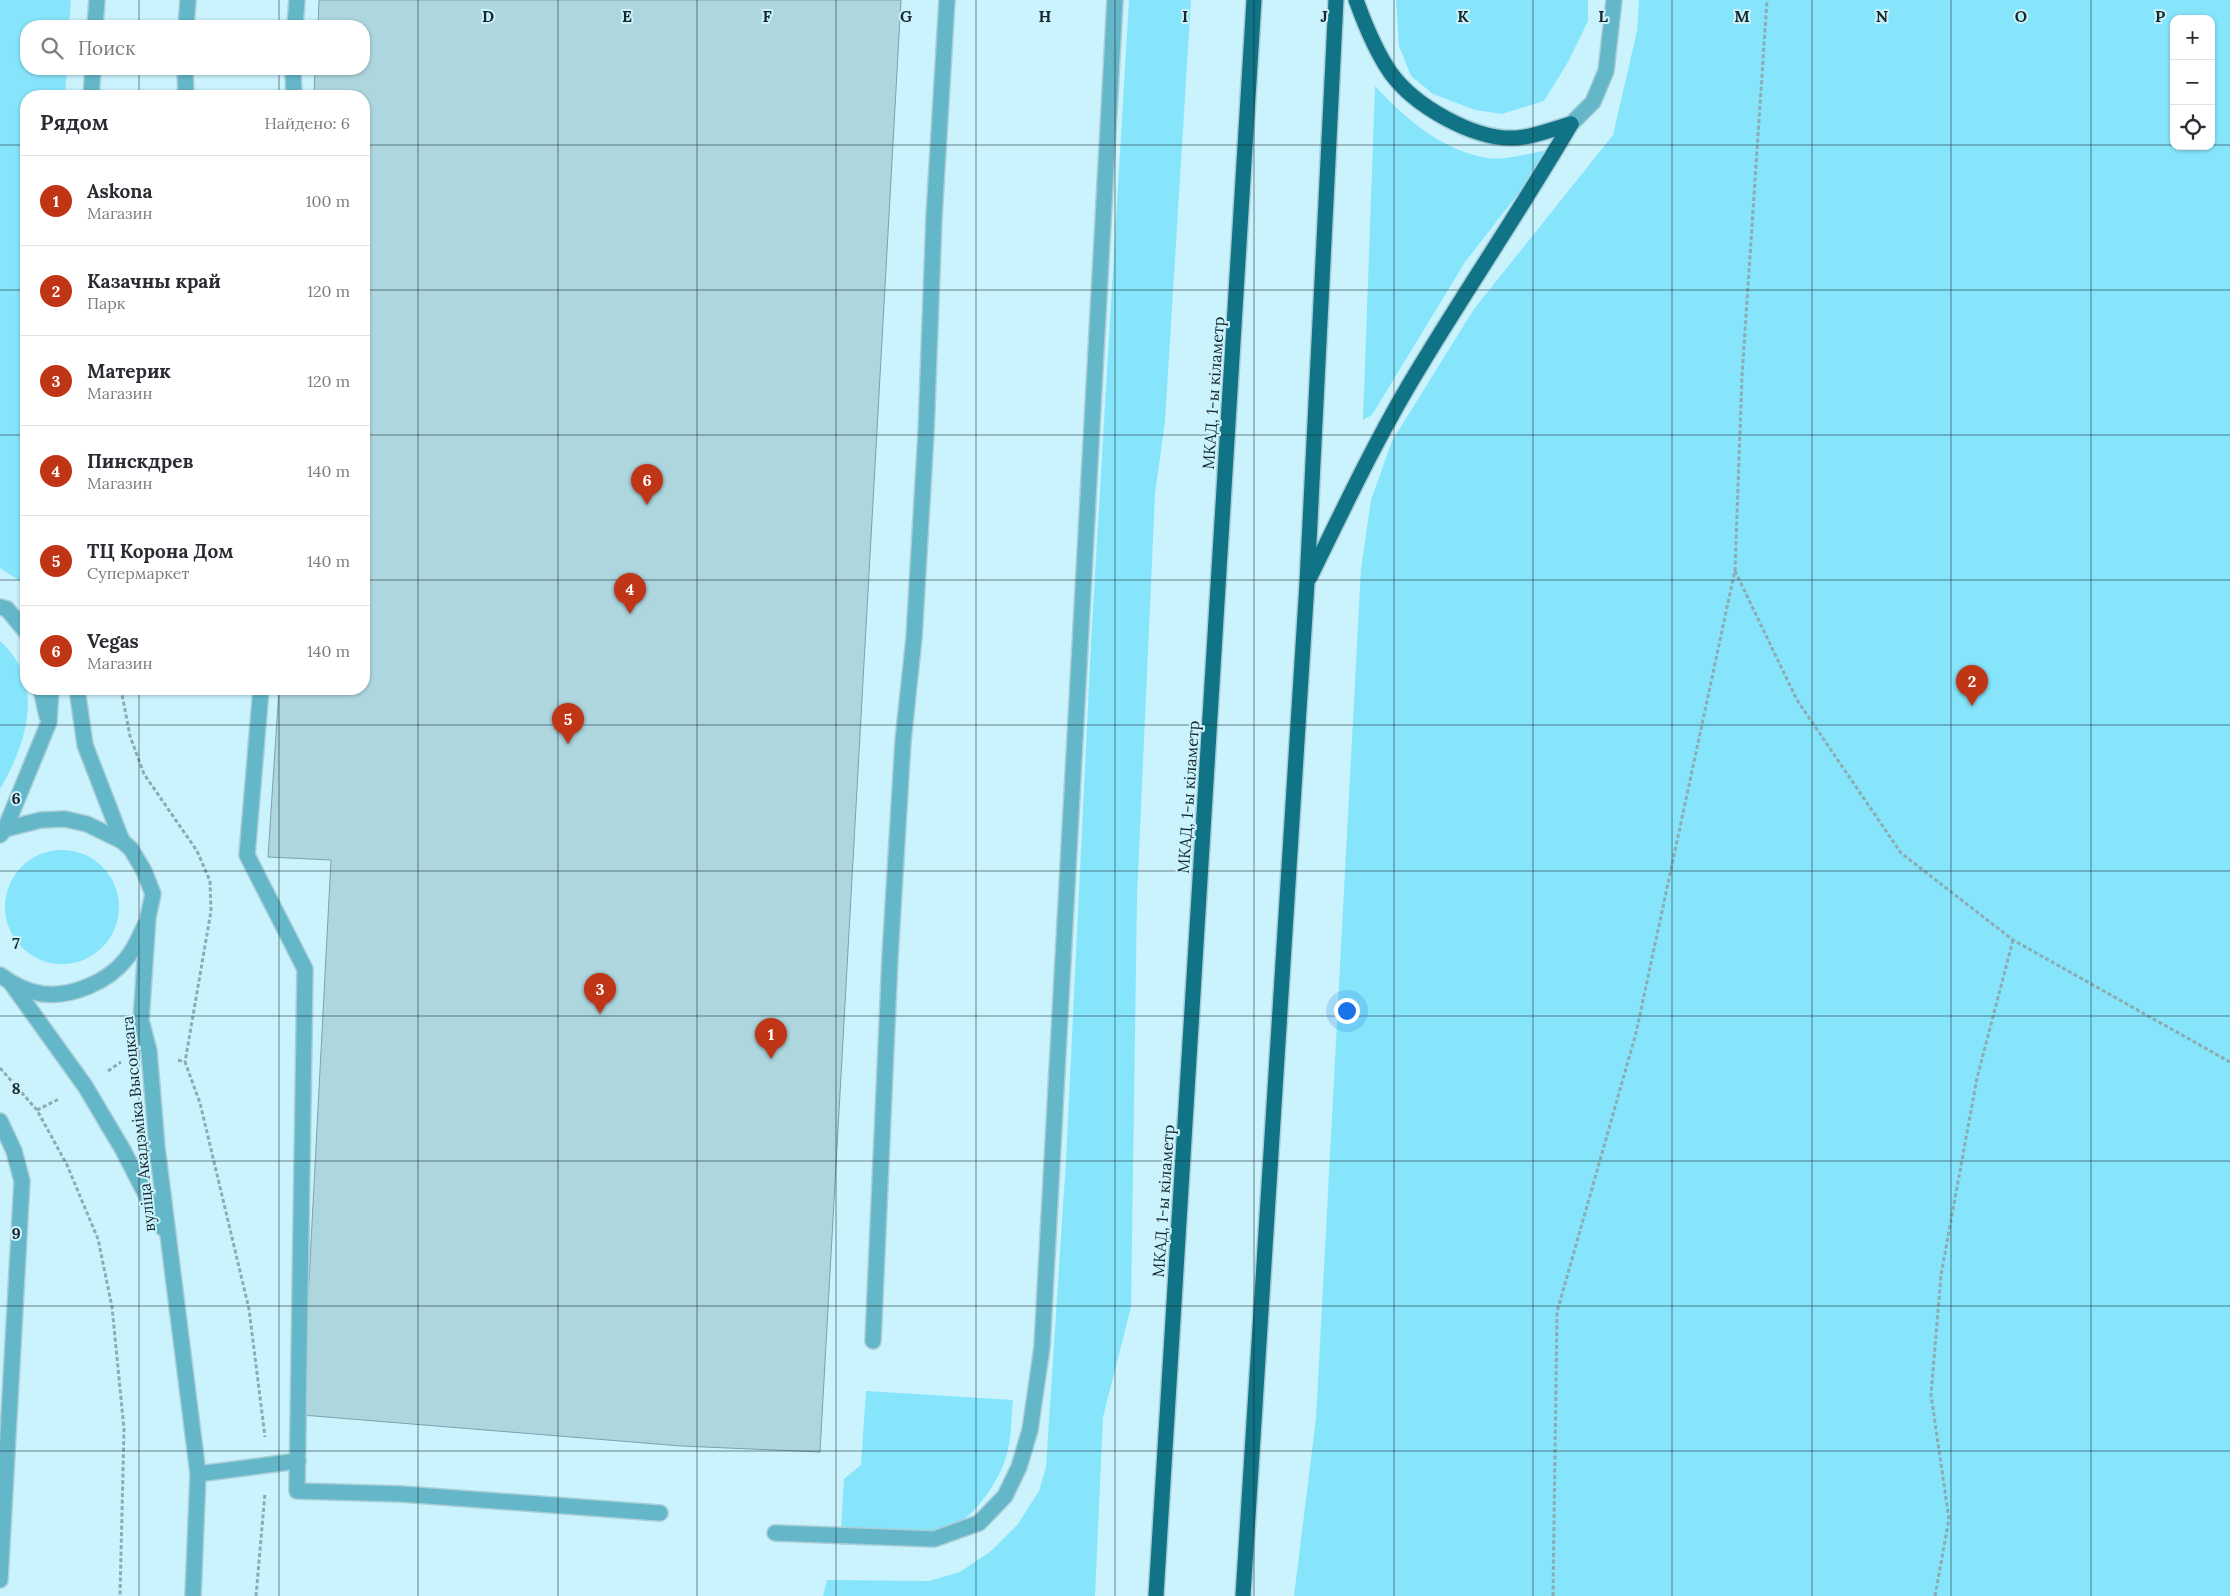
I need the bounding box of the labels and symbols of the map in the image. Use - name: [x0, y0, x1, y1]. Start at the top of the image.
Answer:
- text: D: [482, 6, 494, 26]
- text: E: [622, 6, 632, 26]
- text: F: [762, 6, 772, 26]
- text: G: [900, 6, 912, 26]
- text: H: [1039, 6, 1052, 26]
- text: I: [1182, 6, 1188, 26]
- text: J: [1320, 6, 1328, 26]
- text: K: [1457, 6, 1469, 26]
- text: L: [1598, 6, 1608, 26]
- text: M: [1734, 6, 1750, 26]
- text: N: [1876, 6, 1888, 26]
- text: O: [2015, 6, 2027, 26]
- text: P: [2155, 6, 2165, 26]
- street label: МКАД, 1-ы кіламетр: [1198, 316, 1228, 470]
- pin: 6: [631, 464, 663, 505]
- pin: 4: [614, 573, 646, 614]
- pin: 2: [1956, 665, 1988, 706]
- pin: 5: [552, 703, 584, 744]
- street label: МКАД, 1-ы кіламетр: [1173, 720, 1203, 874]
- text: 6: [11, 788, 21, 808]
- text: 7: [12, 933, 20, 953]
- pin: 3: [584, 973, 616, 1014]
- your location: [1334, 998, 1360, 1024]
- street label: вуліца Акадэміка Высоцкага: [117, 1015, 159, 1233]
- pin: 1: [755, 1018, 787, 1059]
- text: 8: [11, 1078, 21, 1098]
- street label: МКАД, 1-ы кіламетр: [1148, 1124, 1178, 1278]
- text: 9: [11, 1223, 21, 1243]

